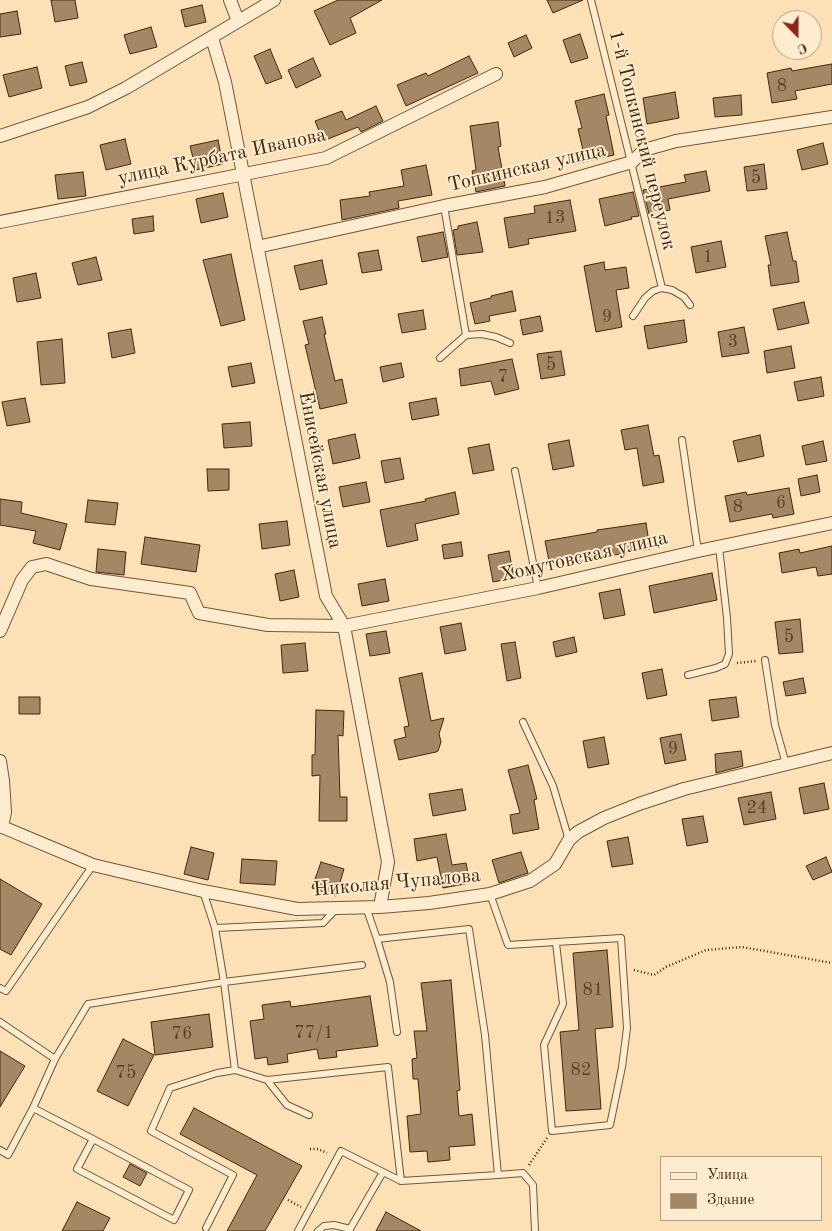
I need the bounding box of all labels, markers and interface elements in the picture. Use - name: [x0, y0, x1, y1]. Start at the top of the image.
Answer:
- north arrow: [772, 10, 822, 60]
- street label: 1-й Топкинский переулок: [603, 27, 681, 253]
- text: С: [795, 40, 809, 56]
- house number: 8: [777, 75, 787, 97]
- street label: улица Курбата Иванова: [116, 123, 328, 191]
- street label: Топкинская улица: [446, 138, 608, 198]
- house number: 5: [751, 167, 761, 189]
- house number: 13: [545, 207, 565, 229]
- house number: 1: [703, 246, 713, 268]
- house number: 9: [602, 306, 612, 328]
- house number: 3: [728, 331, 738, 353]
- house number: 5: [546, 354, 556, 376]
- house number: 7: [498, 366, 508, 388]
- street label: Енисейская улица: [293, 389, 347, 551]
- house number: 6: [776, 492, 786, 514]
- house number: 8: [733, 496, 743, 518]
- street label: Хомутовская улица: [498, 526, 670, 588]
- house number: 5: [784, 626, 794, 648]
- house number: 9: [668, 738, 678, 760]
- house number: 24: [747, 797, 767, 819]
- street label: Николая Чупалова: [312, 864, 482, 902]
- house number: 81: [583, 979, 603, 1001]
- house number: 77/1: [294, 1022, 334, 1044]
- house number: 76: [172, 1023, 192, 1045]
- house number: 82: [571, 1059, 591, 1081]
- house number: 75: [116, 1062, 136, 1084]
- legend: [660, 1156, 822, 1221]
- text: Улица: [707, 1168, 748, 1183]
- text: Здание: [707, 1193, 754, 1208]

